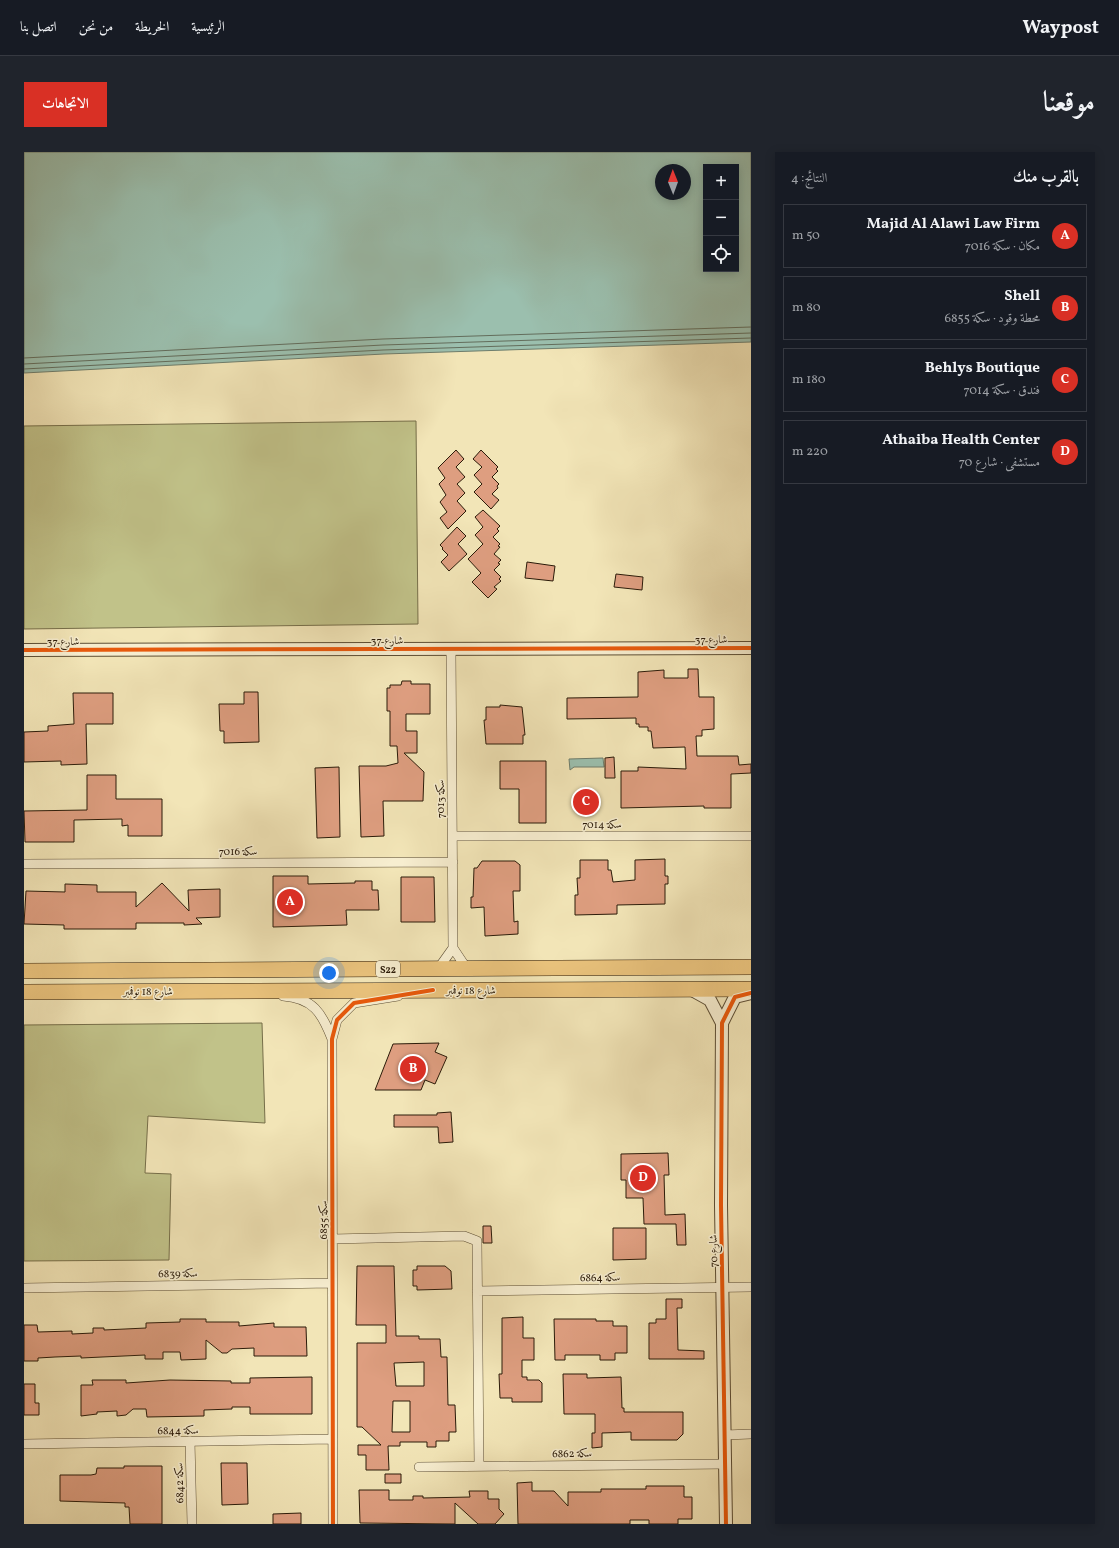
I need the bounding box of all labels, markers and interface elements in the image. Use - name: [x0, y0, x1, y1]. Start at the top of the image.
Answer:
- text: Waypost: [1023, 15, 1099, 41]
- text: اتصل بنا: [20, 18, 57, 37]
- text: من نحن: [79, 18, 113, 37]
- text: الخريطة: [135, 18, 169, 37]
- text: الرئيسية: [191, 18, 225, 37]
- button: الاتجاهات: [24, 82, 107, 127]
- text: موقعنا: [1043, 84, 1095, 123]
- north arrow: [655, 164, 691, 200]
- map controls: [703, 164, 739, 272]
- button: +: [703, 164, 739, 200]
- text: بالقرب منك: [1013, 166, 1079, 189]
- text: النتائج: 4: [791, 170, 827, 188]
- button: −: [703, 200, 739, 236]
- text: Majid Al Alawi Law Firm: [867, 214, 1040, 235]
- text: 50 m: [792, 227, 820, 245]
- text: A: [1060, 227, 1070, 245]
- button: locate: [703, 236, 739, 272]
- text: مكان · سكة 7016: [965, 238, 1040, 256]
- text: Shell: [1004, 286, 1040, 307]
- text: 80 m: [792, 299, 821, 317]
- text: B: [1061, 299, 1069, 317]
- text: محطة وقود · سكة 6855: [944, 310, 1040, 328]
- text: Behlys Boutique: [925, 358, 1040, 379]
- text: 180 m: [792, 371, 826, 389]
- text: C: [1061, 371, 1069, 389]
- text: فندق · سكة 7014: [963, 382, 1040, 400]
- text: Athaiba Health Center: [882, 430, 1040, 451]
- text: 220 m: [792, 443, 828, 461]
- text: D: [1060, 443, 1070, 461]
- text: مستشفى · شارع 70: [959, 454, 1040, 472]
- street label: شارع 37: [695, 633, 727, 649]
- street label: شارع 37: [371, 634, 403, 650]
- street label: شارع 37: [47, 635, 79, 651]
- street label: سكة 7013: [434, 780, 449, 818]
- pin: C: [573, 787, 599, 817]
- street label: سكة 7014: [582, 818, 622, 833]
- street label: سكة 7016: [219, 845, 257, 860]
- pin: A: [277, 887, 303, 917]
- road number: S22: [376, 961, 400, 977]
- your location: [319, 963, 339, 983]
- street label: شارع 18 نوفمبر: [445, 984, 496, 1000]
- street label: شارع 18 نوفمبر: [122, 985, 173, 1001]
- pin: B: [400, 1054, 426, 1084]
- pin: D: [630, 1163, 656, 1193]
- street label: سكة 6855: [317, 1201, 332, 1239]
- street label: شارع 70: [707, 1234, 723, 1268]
- street label: سكة 6839: [158, 1267, 198, 1282]
- street label: سكة 6864: [580, 1271, 620, 1286]
- street label: سكة 6844: [157, 1424, 199, 1439]
- street label: سكة 6862: [552, 1447, 592, 1462]
- street label: سكة 6842: [173, 1463, 188, 1503]

